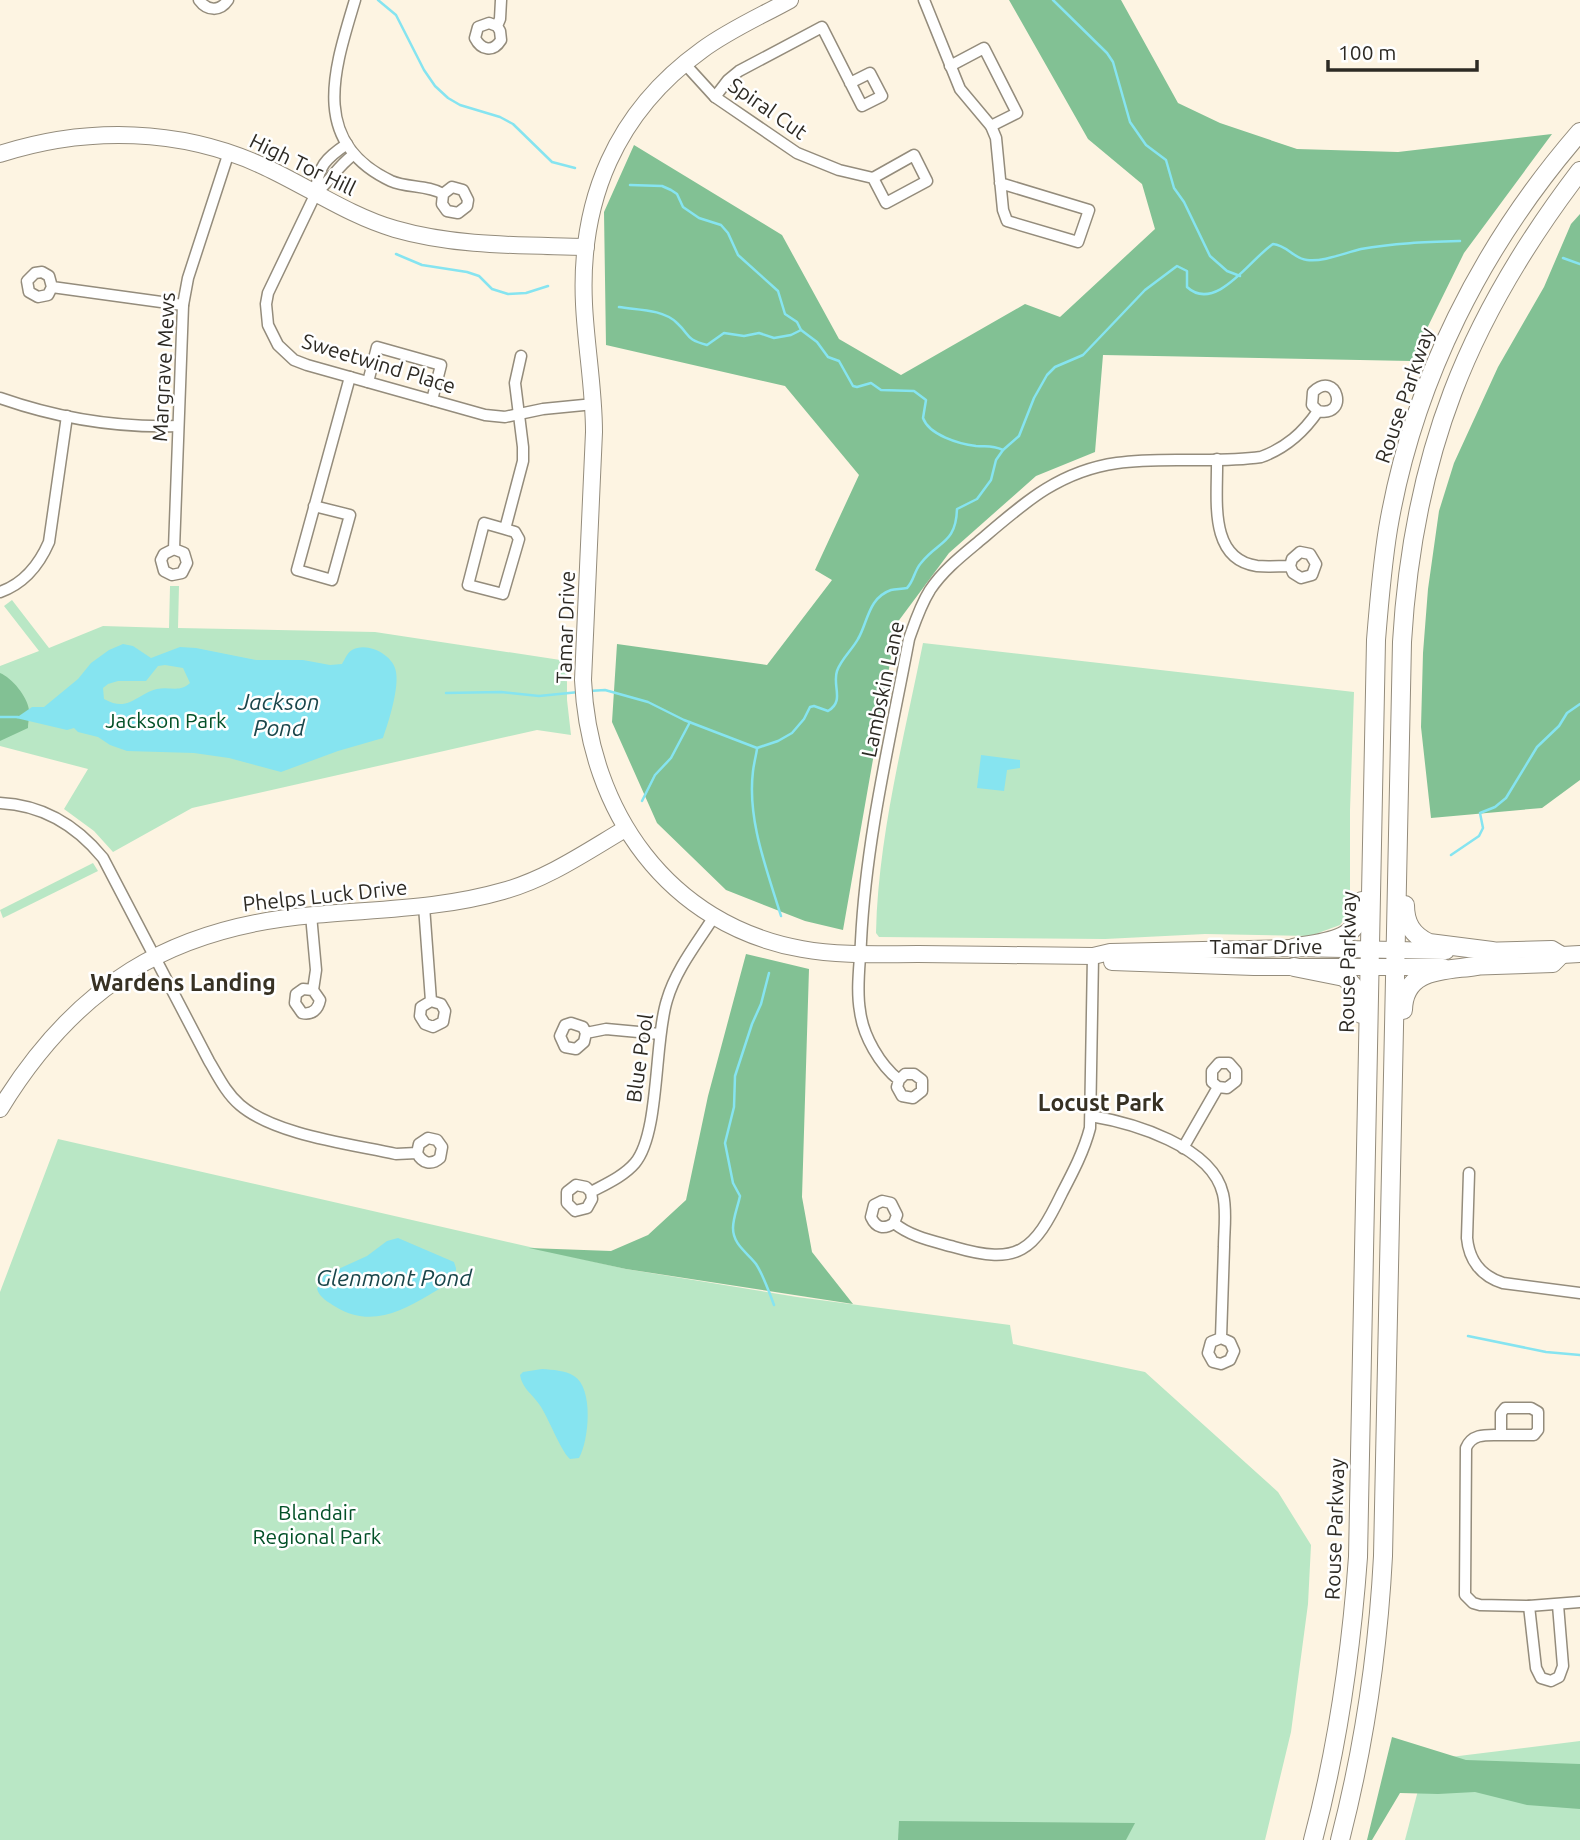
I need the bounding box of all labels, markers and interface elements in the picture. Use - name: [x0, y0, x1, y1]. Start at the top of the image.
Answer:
- scale bar: [1328, 28, 1477, 72]
- text: 100 m: [1338, 40, 1396, 64]
- street label: Spiral Cut: [724, 72, 812, 144]
- street label: High Tor Hill: [246, 128, 360, 200]
- street label: Margrave Mews: [147, 292, 179, 442]
- street label: Rouse Parkway: [1370, 324, 1438, 466]
- street label: Sweetwind Place: [299, 328, 459, 398]
- street label: Tamar Drive: [551, 570, 579, 684]
- street label: Lambskin Lane: [856, 619, 908, 759]
- water label: Jackson Pond: [237, 689, 320, 740]
- park label: Jackson Park: [105, 708, 227, 732]
- street label: Phelps Luck Drive: [242, 874, 408, 916]
- street label: Rouse Parkway: [1334, 891, 1360, 1033]
- street label: Tamar Drive: [1210, 934, 1322, 958]
- district label: Wardens Landing: [90, 970, 276, 995]
- street label: Blue Pool: [621, 1012, 657, 1104]
- district label: Locust Park: [1038, 1090, 1164, 1115]
- water label: Glenmont Pond: [316, 1265, 473, 1290]
- street label: Rouse Parkway: [1320, 1458, 1348, 1600]
- park label: Blandair Regional Park: [253, 1500, 382, 1548]

